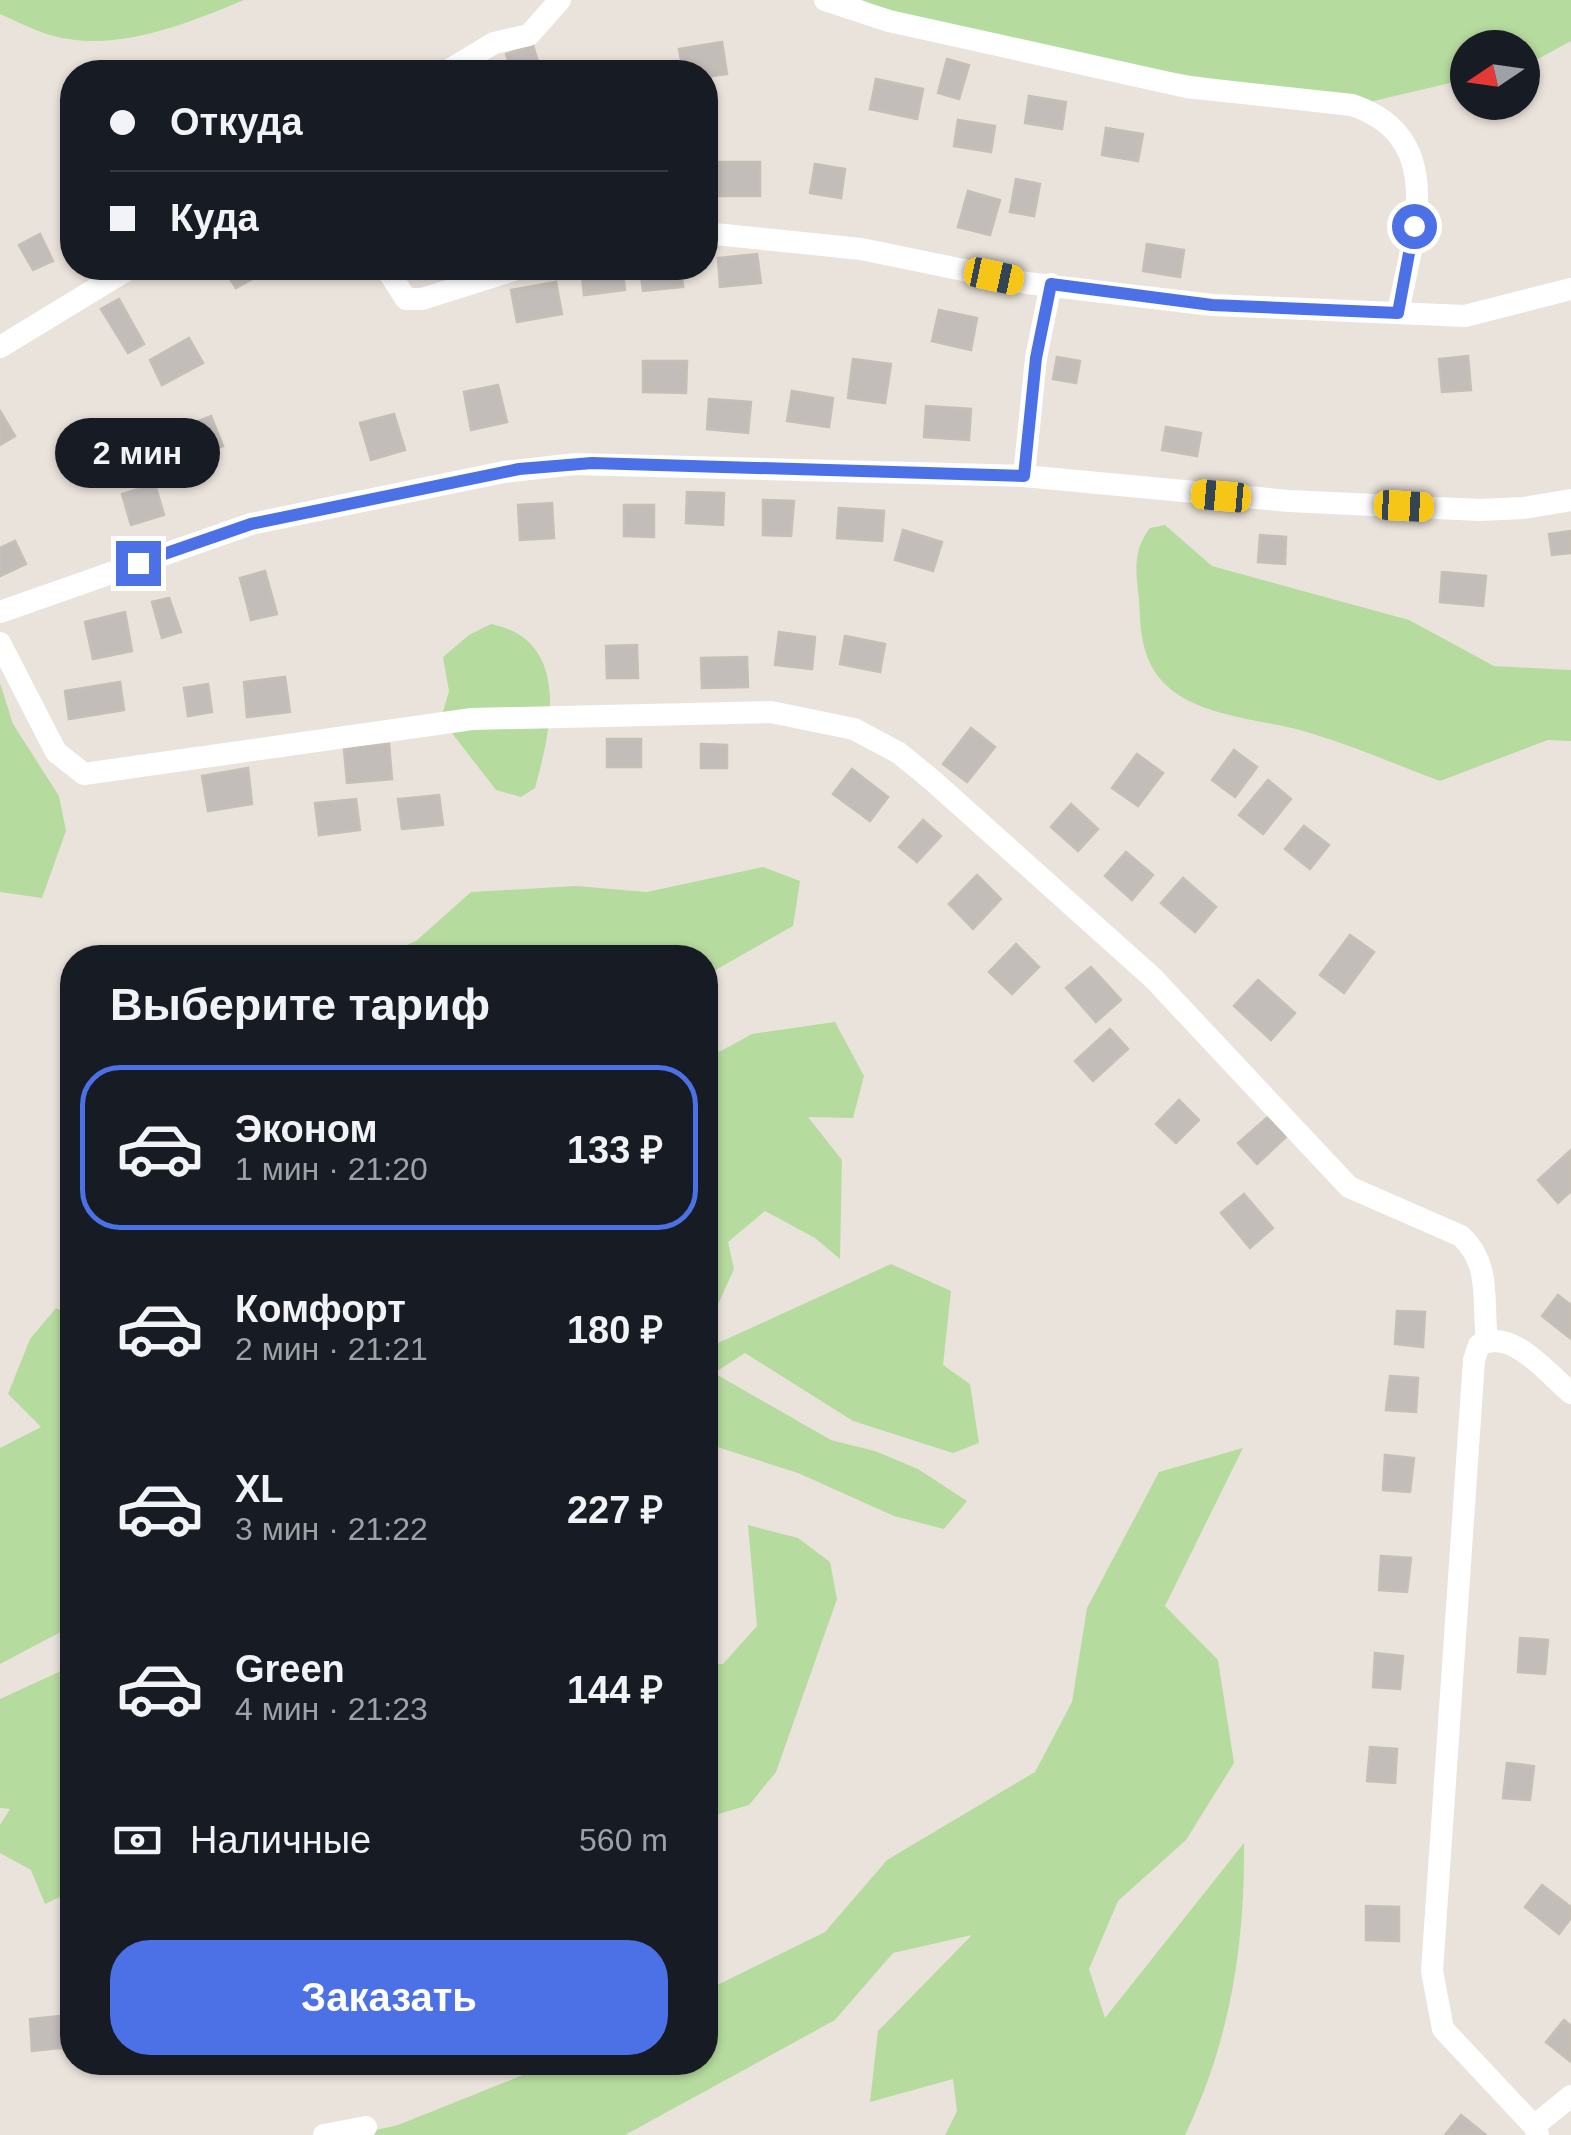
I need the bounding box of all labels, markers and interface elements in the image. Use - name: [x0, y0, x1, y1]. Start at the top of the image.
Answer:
- north arrow: [1450, 30, 1540, 120]
- map controls: [1450, 30, 1540, 120]
- text: Откуда: [170, 101, 303, 143]
- text: Куда: [170, 197, 259, 239]
- route start: [1392, 204, 1437, 249]
- car: [962, 255, 1026, 297]
- callout: 2 мин: [56, 418, 220, 488]
- text: 2 мин: [93, 435, 182, 471]
- car: [1190, 478, 1252, 514]
- car: [1373, 489, 1435, 523]
- route end: [116, 541, 161, 586]
- text: Выберите тариф: [110, 979, 490, 1030]
- icon: car: [115, 1103, 205, 1193]
- text: Эконом: [235, 1108, 378, 1150]
- text: 133 ₽: [567, 1129, 663, 1171]
- text: 1 мин · 21:20: [235, 1151, 428, 1187]
- icon: car: [115, 1283, 205, 1373]
- text: Комфорт: [235, 1288, 406, 1330]
- text: 180 ₽: [567, 1309, 663, 1351]
- text: 2 мин · 21:21: [235, 1331, 428, 1367]
- icon: car: [115, 1463, 205, 1553]
- text: XL: [235, 1468, 284, 1510]
- text: 227 ₽: [567, 1489, 663, 1531]
- text: 3 мин · 21:22: [235, 1511, 428, 1547]
- icon: car: [115, 1643, 205, 1733]
- text: Green: [235, 1648, 345, 1690]
- text: 144 ₽: [567, 1669, 663, 1711]
- text: 4 мин · 21:23: [235, 1691, 428, 1727]
- icon: cash: [110, 1813, 165, 1868]
- text: Наличные: [190, 1819, 371, 1861]
- text: 560 m: [579, 1822, 668, 1858]
- button: Заказать: [110, 1940, 668, 2055]

